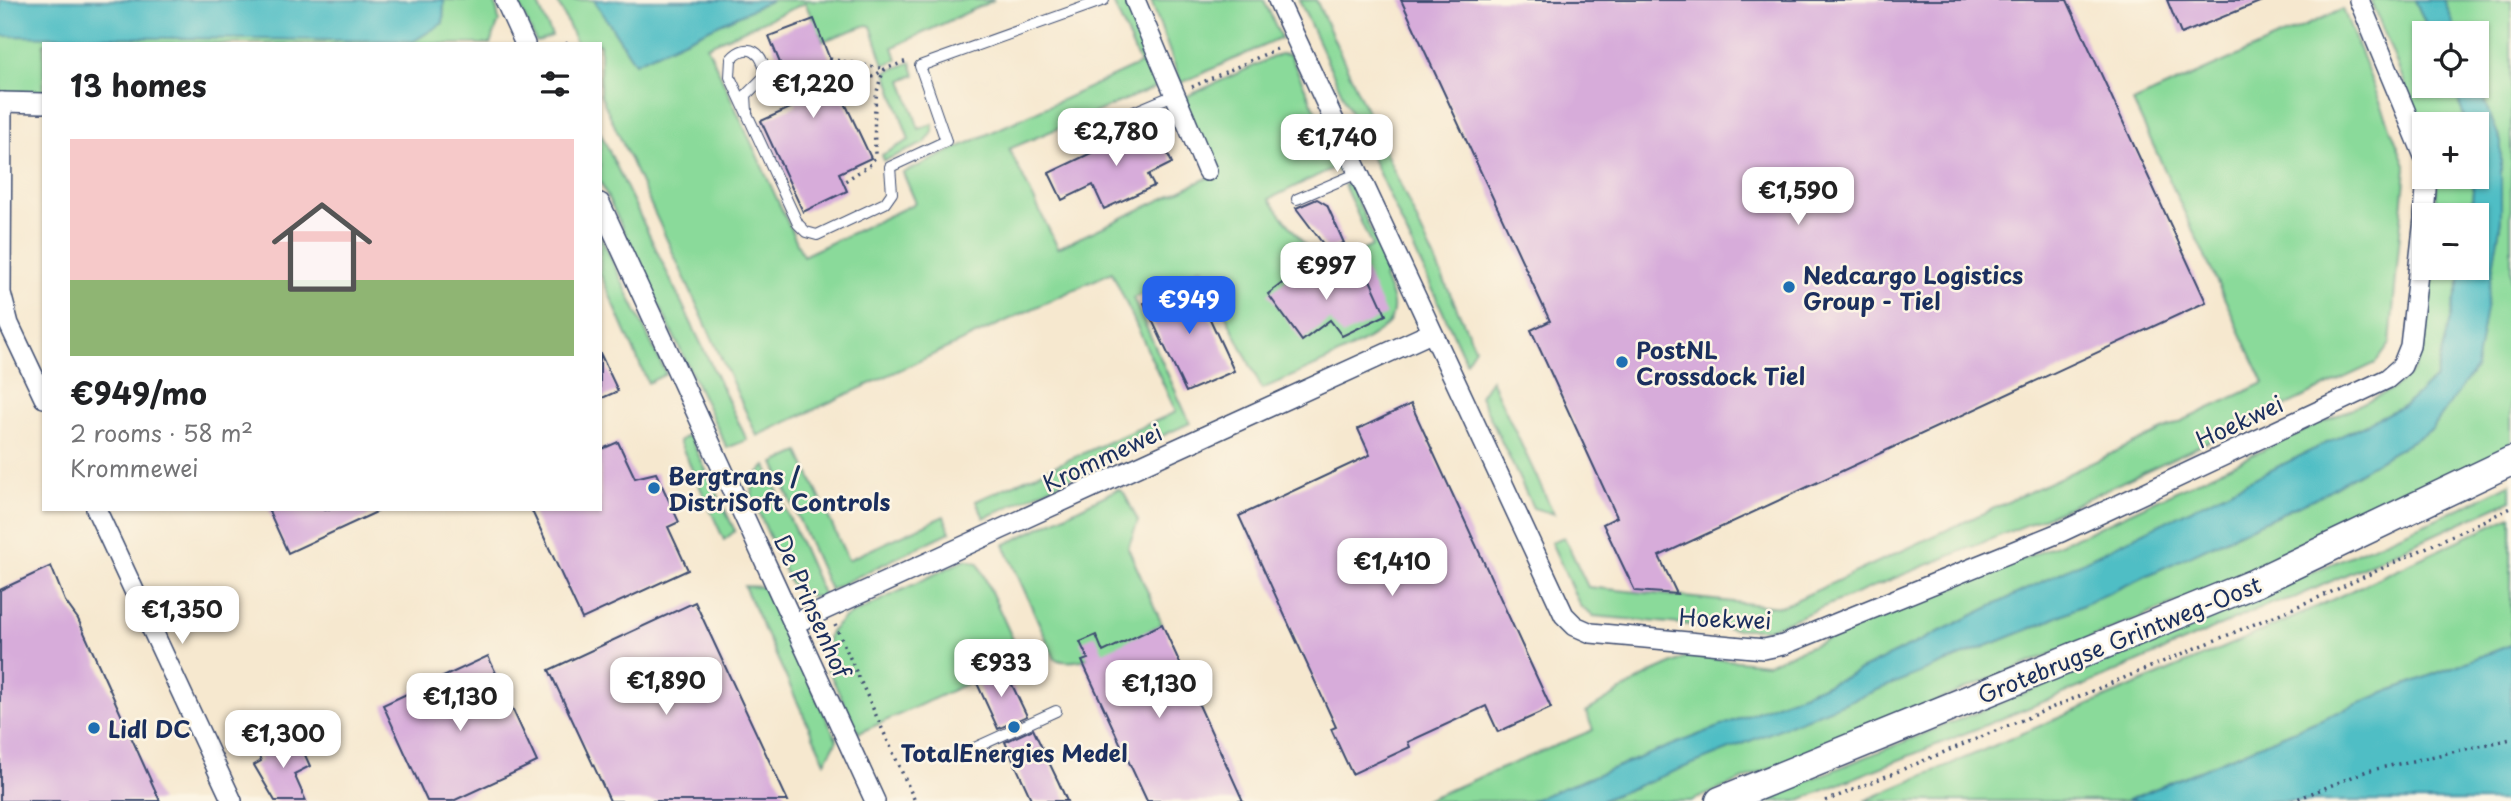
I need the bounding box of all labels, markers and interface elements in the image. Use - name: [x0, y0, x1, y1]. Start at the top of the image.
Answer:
- map controls: [2412, 21, 2489, 280]
- button: locate: [2412, 21, 2489, 98]
- pin: €1,220: [756, 60, 870, 120]
- text: 13 homes: [70, 62, 207, 107]
- icon: filters: [536, 65, 574, 103]
- text: €1,220: [772, 65, 854, 100]
- pin: €2,780: [1059, 108, 1173, 168]
- button: +: [2412, 112, 2489, 189]
- text: €2,780: [1074, 113, 1158, 148]
- pin: €1,740: [1280, 114, 1394, 174]
- text: €1,740: [1297, 119, 1377, 154]
- pin: €1,590: [1741, 168, 1855, 227]
- text: €1,590: [1758, 172, 1838, 207]
- icon: home: [259, 184, 385, 310]
- button: −: [2412, 203, 2489, 280]
- pin: €997: [1285, 243, 1367, 302]
- text: €997: [1296, 247, 1356, 282]
- place label: Nedcargo Logistics Group - Tiel: [1803, 257, 2023, 318]
- pin: €949: [1148, 276, 1230, 336]
- marker: Nedcargo Logistics Group - Tiel: [1781, 279, 1797, 295]
- text: €949: [1158, 281, 1220, 316]
- place label: PostNL Crossdock Tiel: [1636, 332, 1805, 393]
- marker: PostNL Crossdock Tiel: [1614, 354, 1630, 370]
- text: €949/mo: [70, 370, 207, 415]
- street label: Hoekwei: [2189, 385, 2289, 457]
- street label: Krommewei: [1036, 414, 1168, 500]
- text: 2 rooms · 58 m²: [70, 415, 253, 450]
- text: Krommewei: [70, 450, 199, 485]
- place label: Bergtrans / DistriSoft Controls: [668, 458, 891, 519]
- marker: Bergtrans / DistriSoft Controls: [646, 480, 662, 496]
- street label: De Prinsenhof: [766, 529, 861, 685]
- pin: €1,410: [1335, 538, 1449, 598]
- text: €1,410: [1353, 543, 1431, 578]
- street label: Grotebrugse Grintweg-Oost: [1972, 566, 2266, 712]
- pin: €1,350: [125, 586, 239, 646]
- text: €1,350: [141, 591, 223, 626]
- street label: Hoekwei: [1678, 599, 1772, 637]
- pin: €933: [960, 640, 1042, 699]
- text: €933: [970, 644, 1032, 679]
- pin: €1,890: [609, 658, 723, 717]
- pin: €1,130: [1102, 660, 1216, 720]
- text: €1,890: [626, 662, 706, 697]
- text: €1,130: [1121, 665, 1197, 700]
- pin: €1,130: [403, 674, 517, 733]
- text: €1,130: [422, 678, 498, 713]
- pin: €1,300: [226, 710, 340, 770]
- place label: Lidl DC: [108, 711, 191, 746]
- text: €1,300: [241, 715, 325, 750]
- marker: TotalEnergies Medel: [1006, 719, 1022, 735]
- marker: Lidl DC: [86, 720, 102, 736]
- place label: TotalEnergies Medel: [900, 735, 1128, 770]

